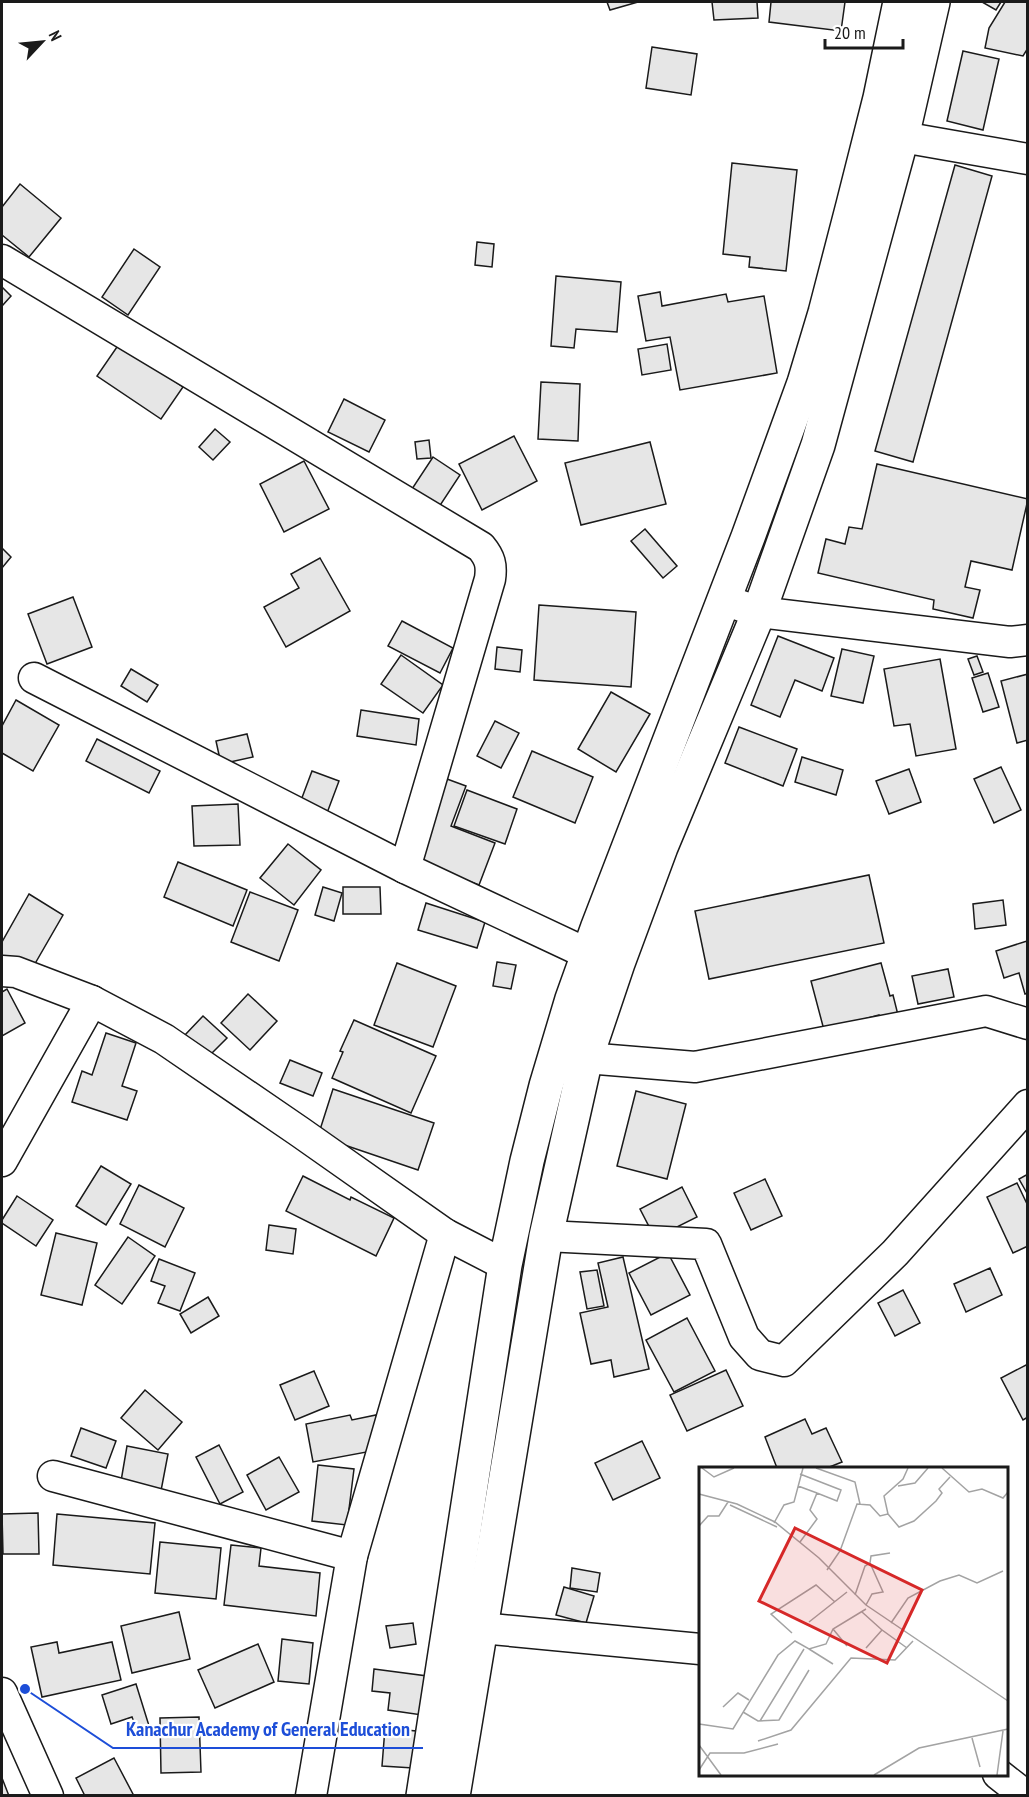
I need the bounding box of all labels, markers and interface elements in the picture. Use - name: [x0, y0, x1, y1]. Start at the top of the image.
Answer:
- north arrow: [12, 12, 72, 72]
- scale bar: [825, 12, 903, 50]
- text: 20 m: [834, 21, 866, 44]
- text: N: [45, 27, 66, 44]
- inset map: [699, 1467, 1008, 1776]
- callout: Kanachur Academy of General Education: [113, 1710, 423, 1748]
- text: Kanachur Academy of General Education: [126, 1716, 410, 1742]

